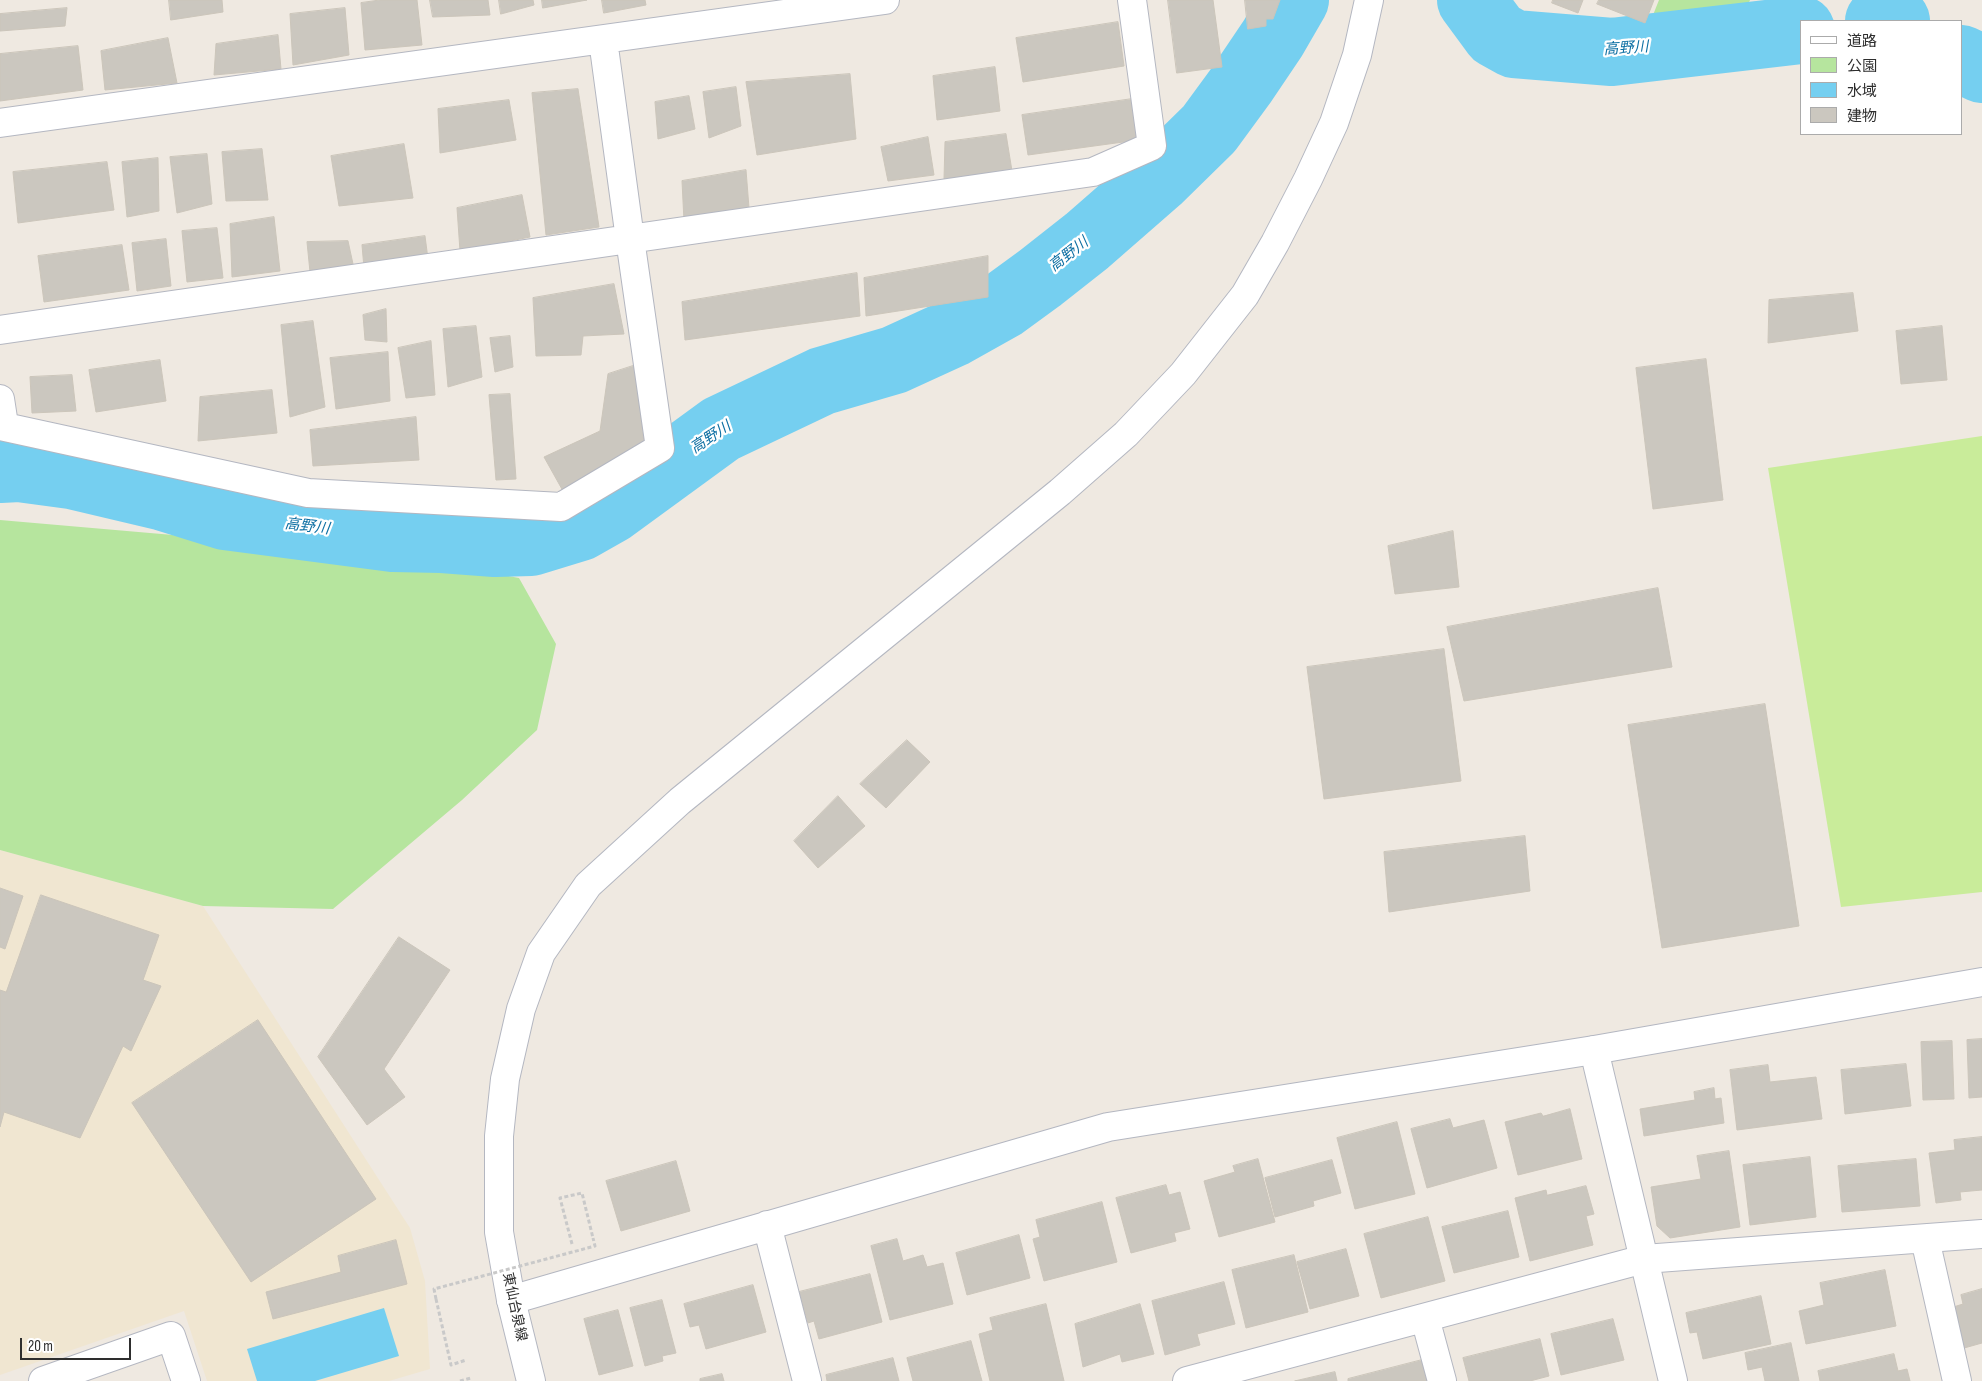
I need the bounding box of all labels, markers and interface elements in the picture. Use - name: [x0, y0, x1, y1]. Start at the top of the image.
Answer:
- legend: [1800, 20, 1962, 135]
- text: 道路: [1847, 32, 1877, 51]
- water label: 高野川: [1603, 38, 1649, 60]
- text: 公園: [1847, 57, 1877, 76]
- text: 水域: [1847, 82, 1877, 101]
- text: 建物: [1847, 107, 1877, 126]
- water label: 高野川: [1046, 234, 1092, 276]
- water label: 高野川: [687, 418, 735, 458]
- water label: 高野川: [284, 515, 330, 539]
- street label: 東仙台泉線: [499, 1271, 529, 1343]
- scale bar: [22, 1328, 134, 1360]
- text: 20 m: [28, 1337, 53, 1356]

